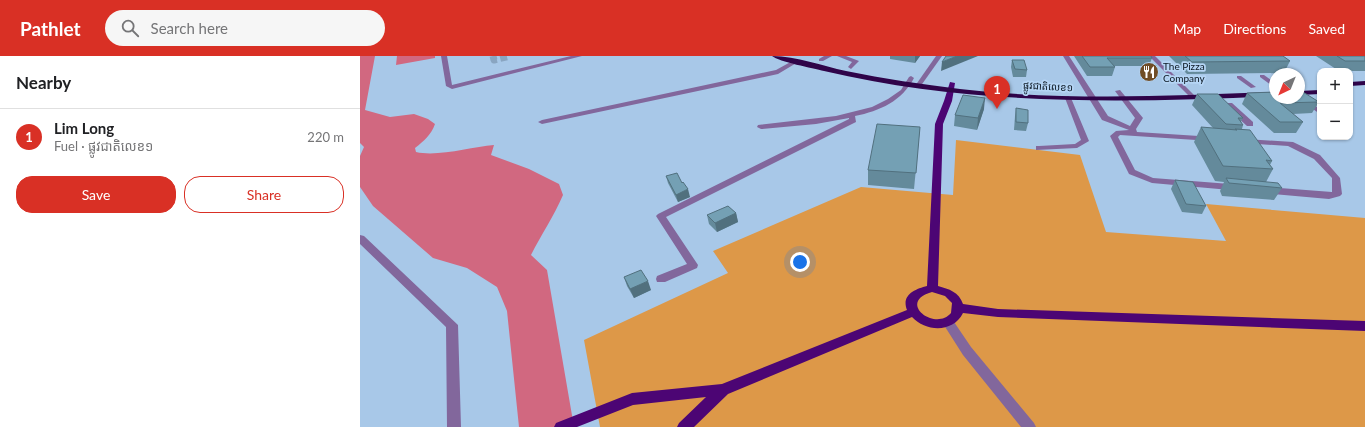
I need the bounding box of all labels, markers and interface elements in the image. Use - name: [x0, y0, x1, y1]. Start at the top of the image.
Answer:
- search box: [105, 10, 385, 46]
- text: Pathlet: [20, 17, 81, 40]
- icon: search: [119, 17, 141, 39]
- text: Search here: [151, 19, 228, 37]
- text: Map: [1174, 20, 1201, 37]
- text: Directions: [1223, 20, 1286, 37]
- text: Saved: [1308, 20, 1345, 37]
- place label: The Pizza Company: [1163, 60, 1206, 84]
- restaurant icon: The Pizza Company: [1138, 61, 1160, 83]
- north arrow: [1269, 68, 1305, 104]
- map controls: [1317, 68, 1353, 140]
- button: +: [1317, 68, 1353, 104]
- text: Nearby: [16, 72, 71, 93]
- pin: 1: [984, 76, 1010, 109]
- street label: ផ្លូវជាតិលេខ១: [1022, 79, 1073, 97]
- button: −: [1317, 104, 1353, 140]
- text: Lim Long: [54, 119, 114, 137]
- text: 1: [25, 129, 33, 145]
- text: 220 m: [307, 129, 344, 145]
- text: Fuel · ផ្លូវជាតិលេខ១: [54, 138, 153, 154]
- button: Save: [16, 176, 176, 213]
- button: Share: [184, 176, 344, 213]
- your location: [790, 252, 810, 272]

